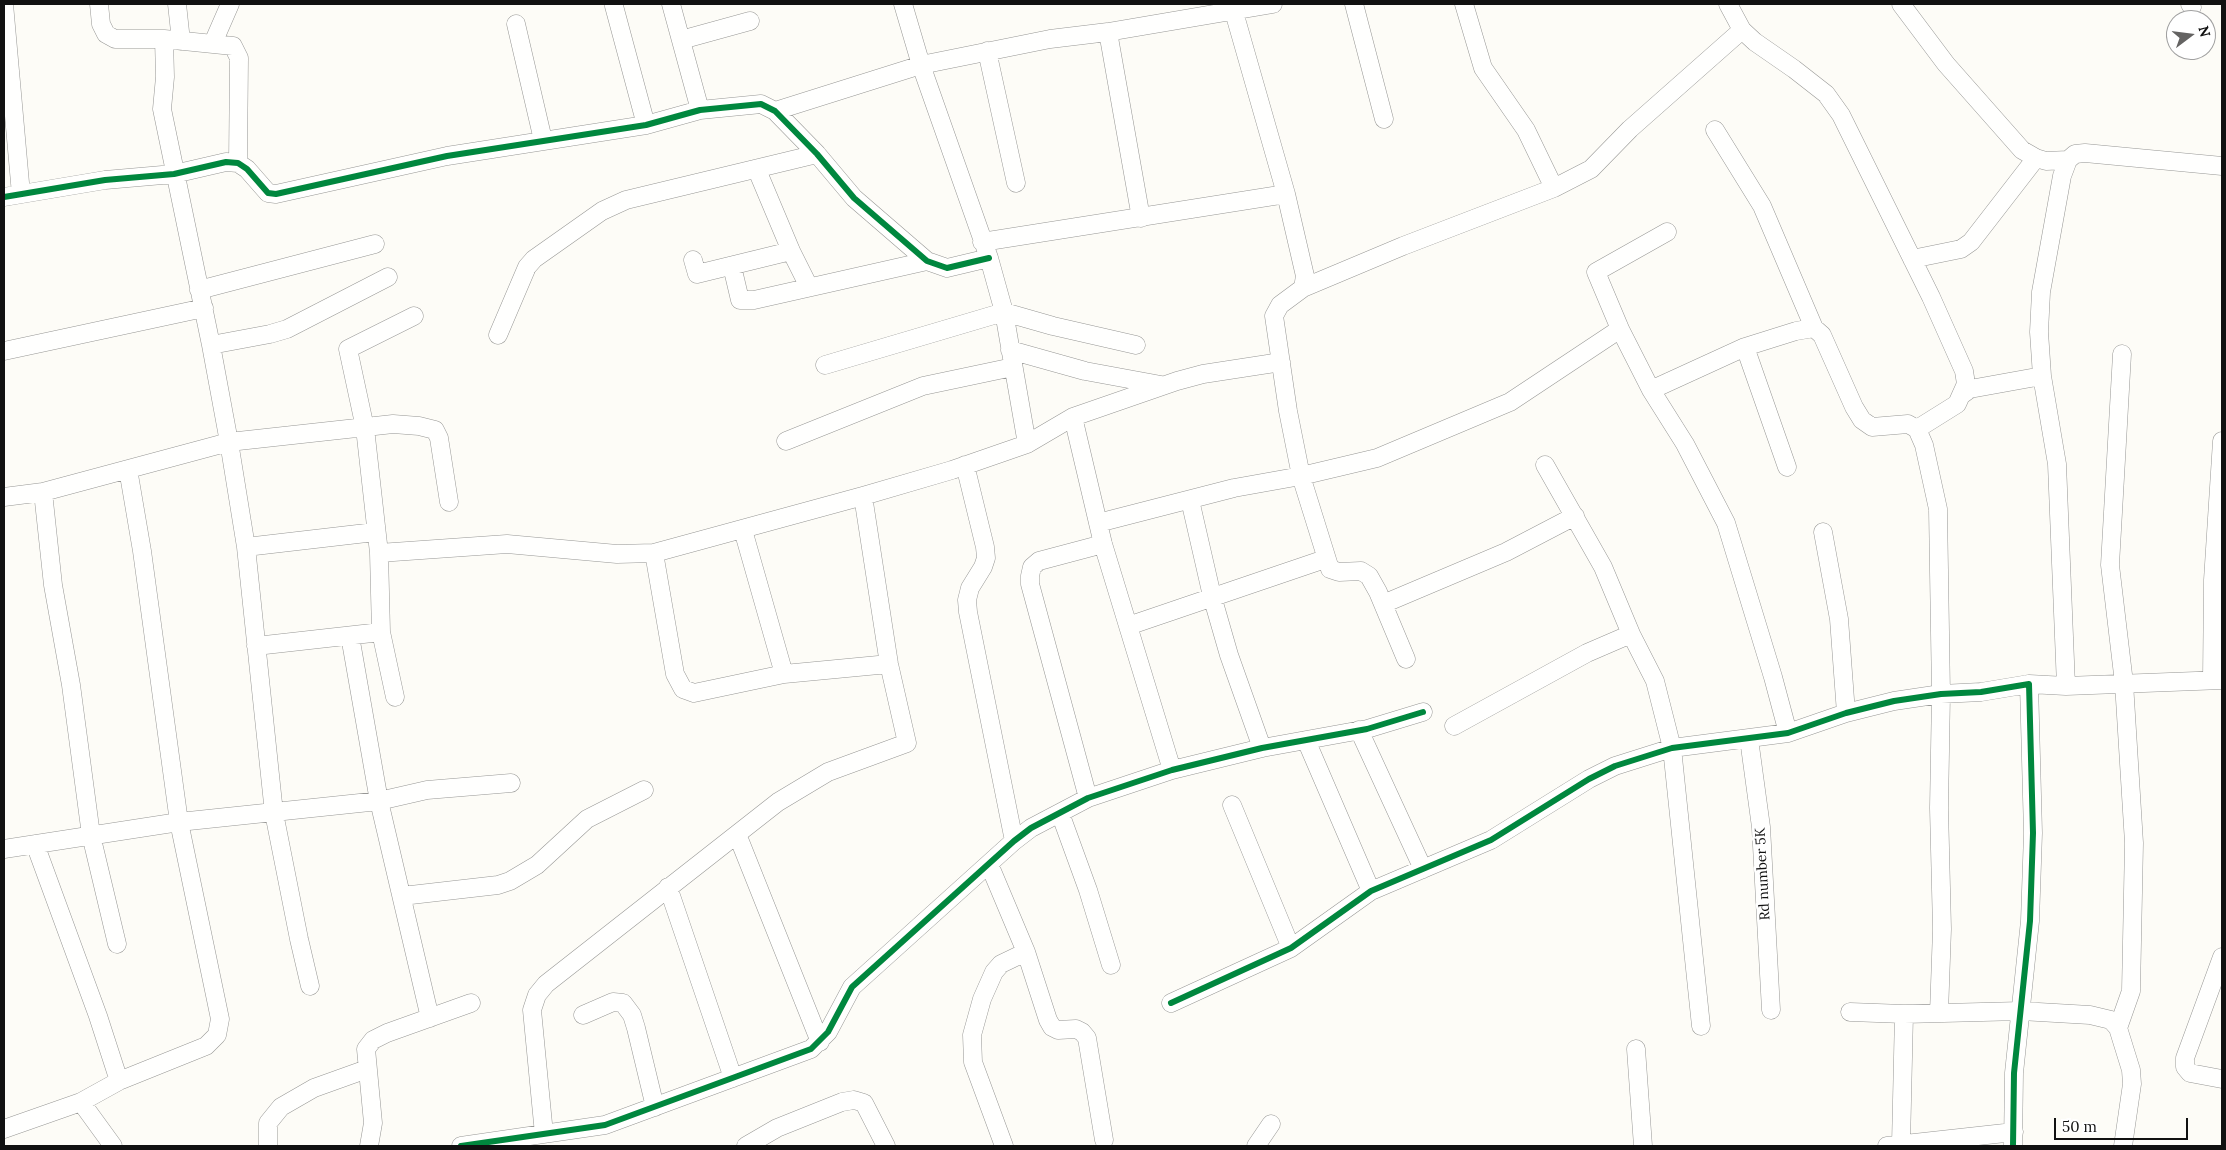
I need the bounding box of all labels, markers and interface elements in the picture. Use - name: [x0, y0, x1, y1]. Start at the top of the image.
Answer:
- north arrow: [2166, 10, 2216, 60]
- text: N: [2194, 24, 2215, 39]
- street label: Rd number 5K: [1752, 827, 1774, 921]
- scale bar: [2056, 1108, 2190, 1140]
- text: 50 m: [2062, 1117, 2097, 1136]

